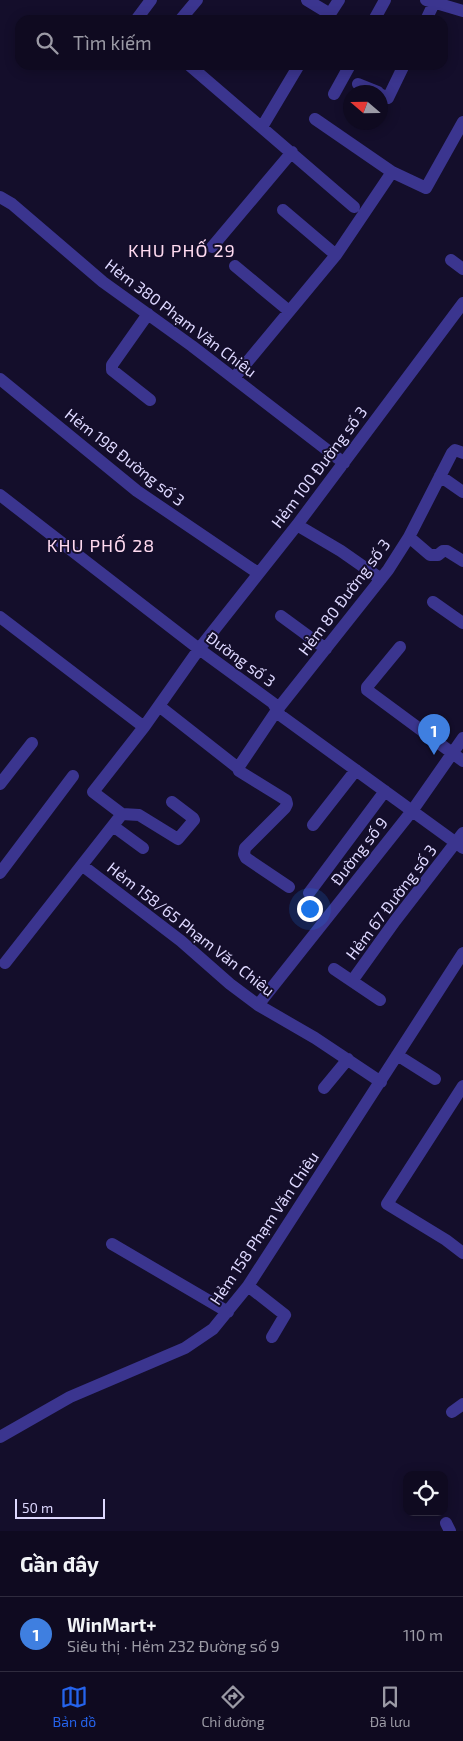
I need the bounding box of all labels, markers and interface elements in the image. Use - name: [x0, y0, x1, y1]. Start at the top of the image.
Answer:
- search box: [15, 15, 448, 70]
- icon: search: [33, 29, 61, 57]
- text: Tìm kiếm: [73, 31, 152, 54]
- north arrow: [343, 85, 388, 130]
- district label: KHU PHỐ 29: [128, 239, 236, 261]
- street label: Hẻm 380 Phạm Văn Chiêu: [102, 255, 261, 381]
- street label: Hẻm 100 Đường số 3: [267, 402, 370, 531]
- street label: Hẻm 198 Đường số 3: [62, 404, 189, 509]
- district label: KHU PHỐ 28: [47, 534, 155, 556]
- street label: Hẻm 80 Đường số 3: [294, 535, 394, 659]
- street label: Đường số 3: [203, 627, 280, 690]
- pin: 1: [418, 714, 450, 755]
- street label: Đường số 9: [326, 813, 391, 889]
- street label: Hẻm 67 Đường số 3: [341, 841, 440, 963]
- street label: Hẻm 158/65 Phạm Văn Chiêu: [104, 857, 279, 1000]
- your location: [297, 896, 323, 922]
- street label: Hẻm 158 Phạm Văn Chiêu: [205, 1147, 322, 1308]
- map controls: [403, 1471, 448, 1516]
- button: locate: [403, 1471, 448, 1516]
- scale bar: [15, 1496, 105, 1519]
- text: 50 m: [22, 1499, 53, 1516]
- text: Gần đây: [20, 1551, 99, 1576]
- text: WinMart+: [67, 1613, 157, 1636]
- text: 1: [33, 1625, 39, 1644]
- text: 110 m: [403, 1625, 443, 1644]
- text: Siêu thị · Hẻm 232 Đường số 9: [67, 1636, 280, 1655]
- tab: Bản đồ: [53, 1683, 96, 1730]
- tab: Chỉ đường: [201, 1683, 264, 1730]
- tab: Đã lưu: [370, 1683, 410, 1730]

